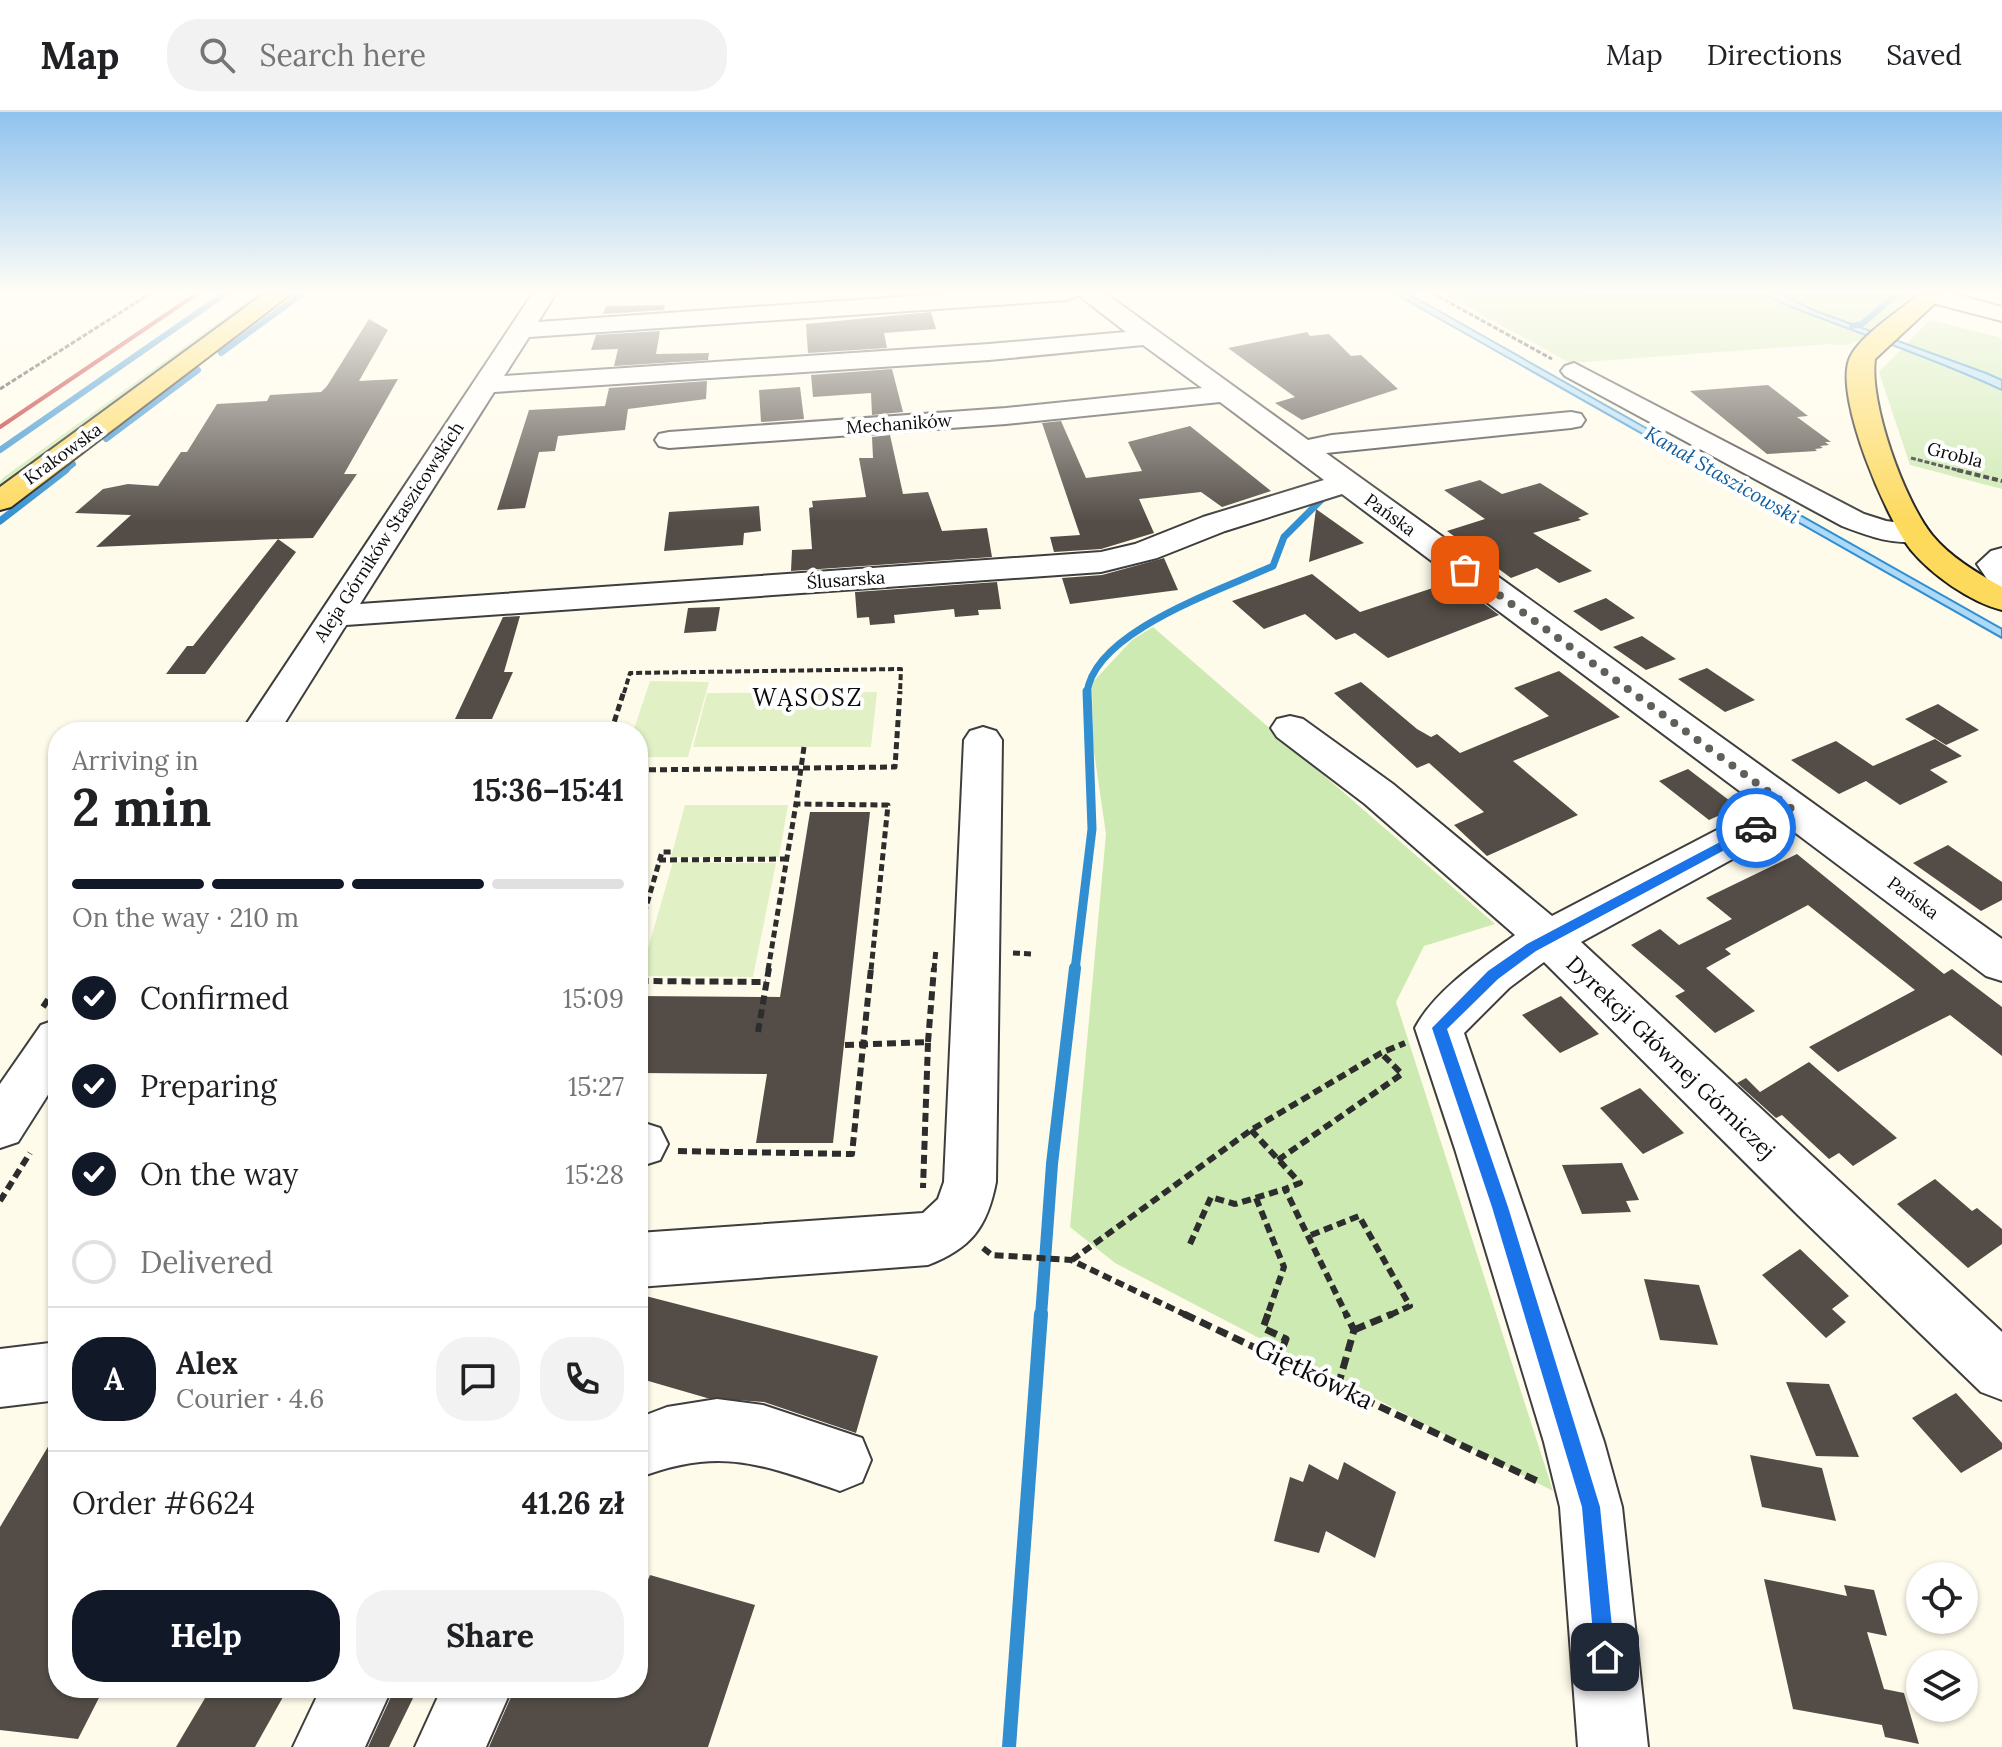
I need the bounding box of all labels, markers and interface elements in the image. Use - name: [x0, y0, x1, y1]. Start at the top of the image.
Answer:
- search box: [167, 19, 727, 91]
- text: Map: [40, 31, 119, 79]
- icon: search: [195, 33, 239, 77]
- text: Search here: [259, 36, 426, 74]
- text: Map: [1606, 37, 1663, 73]
- text: Directions: [1707, 37, 1842, 73]
- text: Saved: [1886, 37, 1962, 73]
- street label: Mechaników: [845, 408, 953, 439]
- street label: Aleja Górników Staszicowskich: [308, 417, 469, 647]
- street label: Krakowska: [19, 418, 106, 490]
- water label: Kanał Staszicowski: [1641, 420, 1804, 529]
- street label: Grobla: [1925, 437, 1985, 473]
- street label: Pańska: [1360, 488, 1421, 541]
- pin: [1431, 536, 1499, 604]
- icon: bag: [1443, 548, 1487, 592]
- street label: Ślusarska: [806, 565, 886, 594]
- district label: WĄSOSZ: [753, 682, 863, 713]
- text: Arriving in: [72, 744, 199, 777]
- text: 15:36–15:41: [473, 771, 624, 809]
- text: 2 min: [72, 774, 211, 840]
- courier: [1716, 788, 1796, 868]
- icon: car: [1734, 806, 1778, 850]
- street label: Pańska: [1883, 871, 1944, 924]
- text: On the way · 210 m: [72, 901, 299, 934]
- street label: Dyrekcji Głównej Górniczej: [1561, 950, 1781, 1164]
- icon: check: [72, 976, 116, 1020]
- text: Confirmed: [140, 979, 289, 1017]
- text: 15:09: [563, 982, 624, 1015]
- icon: check: [72, 1064, 116, 1108]
- text: Preparing: [140, 1067, 277, 1105]
- text: 15:27: [568, 1070, 624, 1103]
- icon: check: [72, 1152, 116, 1196]
- text: On the way: [140, 1155, 298, 1193]
- text: 15:28: [565, 1158, 624, 1191]
- text: Delivered: [140, 1243, 273, 1281]
- street label: Giętkówka: [1249, 1331, 1379, 1416]
- button: chat: [436, 1337, 520, 1421]
- button: phone: [540, 1337, 624, 1421]
- text: Alex: [176, 1344, 238, 1382]
- text: A: [104, 1360, 124, 1398]
- text: Courier · 4.6: [176, 1382, 324, 1415]
- text: Order #6624: [72, 1484, 255, 1522]
- text: 41.26 zł: [522, 1484, 624, 1522]
- map controls: [1906, 1562, 1978, 1722]
- button: locate: [1906, 1562, 1978, 1634]
- button: Help: [72, 1590, 340, 1682]
- button: Share: [356, 1590, 624, 1682]
- pin: [1571, 1623, 1639, 1691]
- icon: home: [1583, 1635, 1627, 1679]
- button: layers: [1906, 1650, 1978, 1722]

